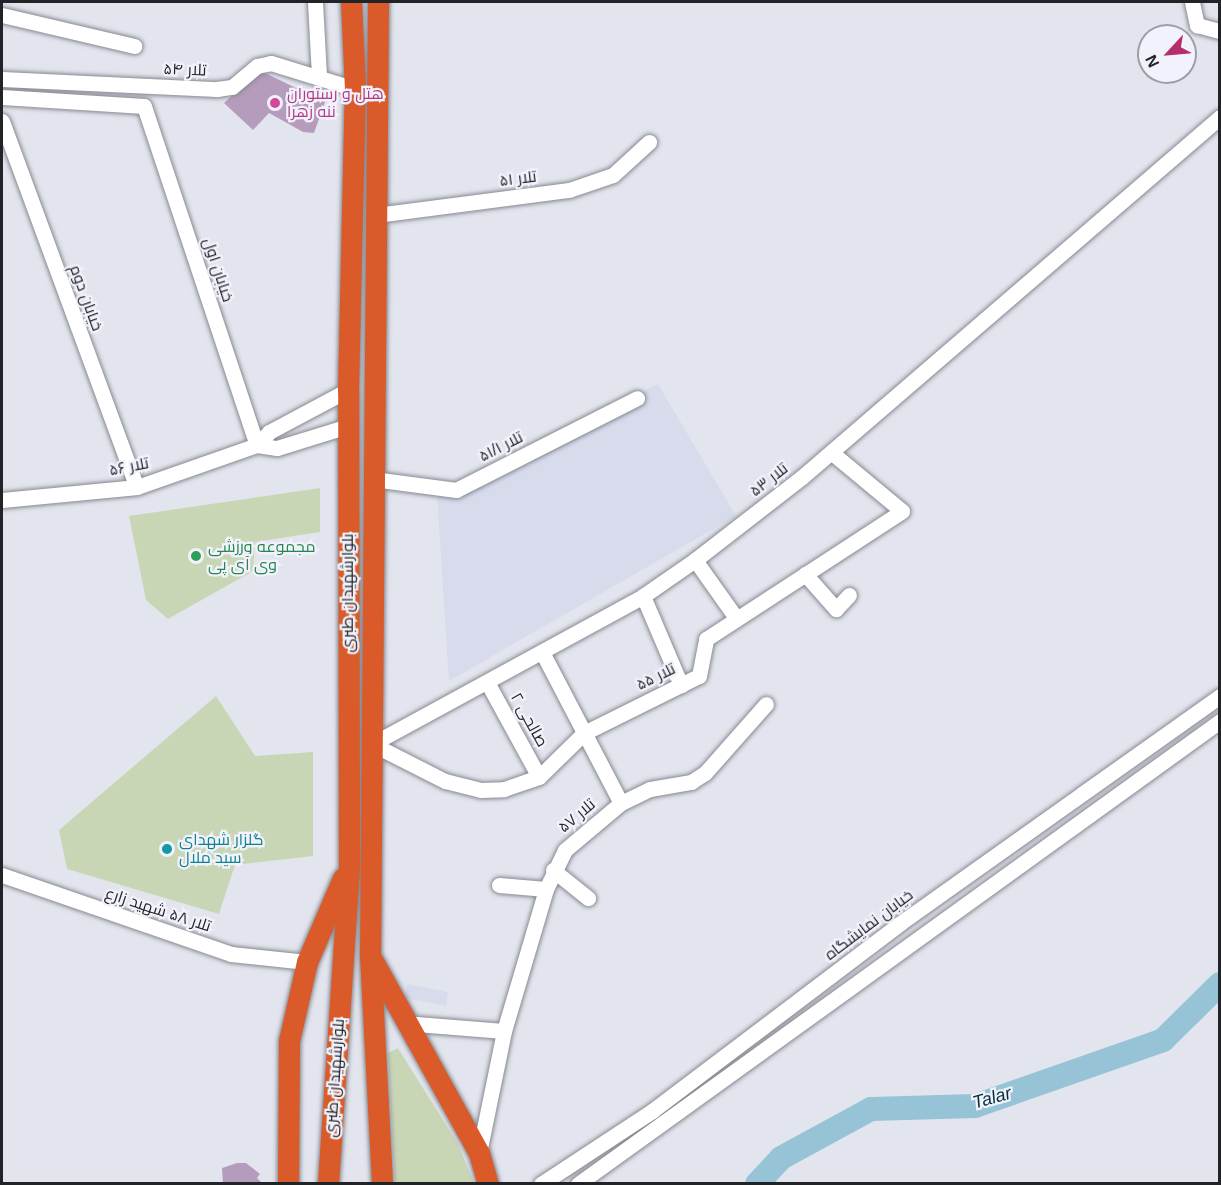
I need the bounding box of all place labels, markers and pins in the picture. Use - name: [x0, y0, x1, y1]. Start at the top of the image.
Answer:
- place label: هتل و رستوران ننه زهرا: [287, 84, 384, 122]
- marker: هتل و رستوران ننه زهرا: [268, 96, 282, 110]
- place label: مجموعه ورزشی وی آی پی: [208, 537, 316, 575]
- marker: مجموعه ورزشی وی آی پی: [189, 549, 203, 563]
- place label: گلزار شهدای سید ملال: [179, 830, 263, 868]
- marker: گلزار شهدای سید ملال: [160, 842, 174, 856]

